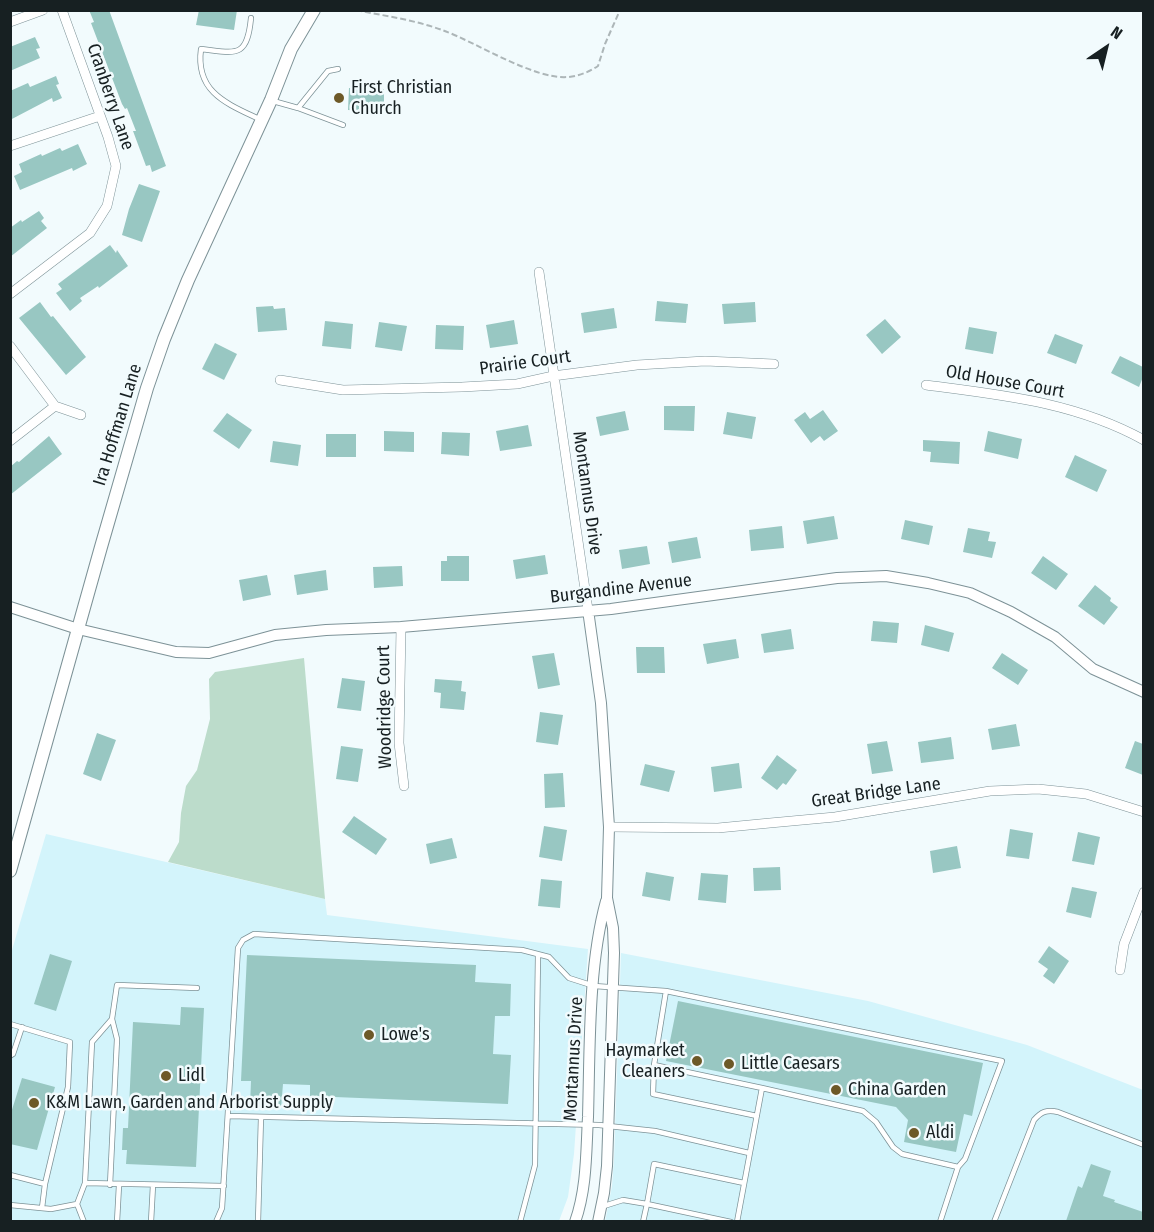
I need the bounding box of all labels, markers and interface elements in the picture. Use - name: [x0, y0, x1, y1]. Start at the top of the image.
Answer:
- north arrow: [1076, 18, 1136, 78]
- text: N: [1107, 22, 1126, 43]
- street label: Cranberry Lane: [82, 41, 138, 153]
- place label: First Christian Church: [351, 77, 452, 119]
- marker: First Christian Church: [332, 91, 346, 105]
- street label: Prairie Court: [478, 346, 572, 380]
- street label: Ira Hoffman Lane: [89, 361, 147, 489]
- street label: Old House Court: [944, 361, 1066, 403]
- street label: Montannus Drive: [568, 430, 606, 556]
- street label: Burgandine Avenue: [549, 570, 693, 608]
- street label: Woodridge Court: [373, 645, 397, 769]
- street label: Great Bridge Lane: [810, 773, 942, 813]
- street label: Montannus Drive: [560, 996, 588, 1122]
- place label: Lowe's: [381, 1024, 430, 1046]
- marker: Lowe's: [362, 1028, 376, 1042]
- place label: Haymarket Cleaners: [606, 1040, 685, 1082]
- place label: Little Caesars: [741, 1053, 840, 1075]
- marker: Haymarket Cleaners: [690, 1054, 704, 1068]
- marker: Little Caesars: [722, 1057, 736, 1071]
- place label: Lidl: [178, 1065, 205, 1087]
- marker: Lidl: [159, 1069, 173, 1083]
- place label: China Garden: [848, 1079, 946, 1101]
- marker: China Garden: [829, 1083, 843, 1097]
- place label: K&M Lawn, Garden and Arborist Supply: [46, 1092, 333, 1114]
- marker: K&M Lawn, Garden and Arborist Supply: [27, 1096, 41, 1110]
- place label: Aldi: [926, 1122, 954, 1144]
- marker: Aldi: [907, 1126, 921, 1140]

